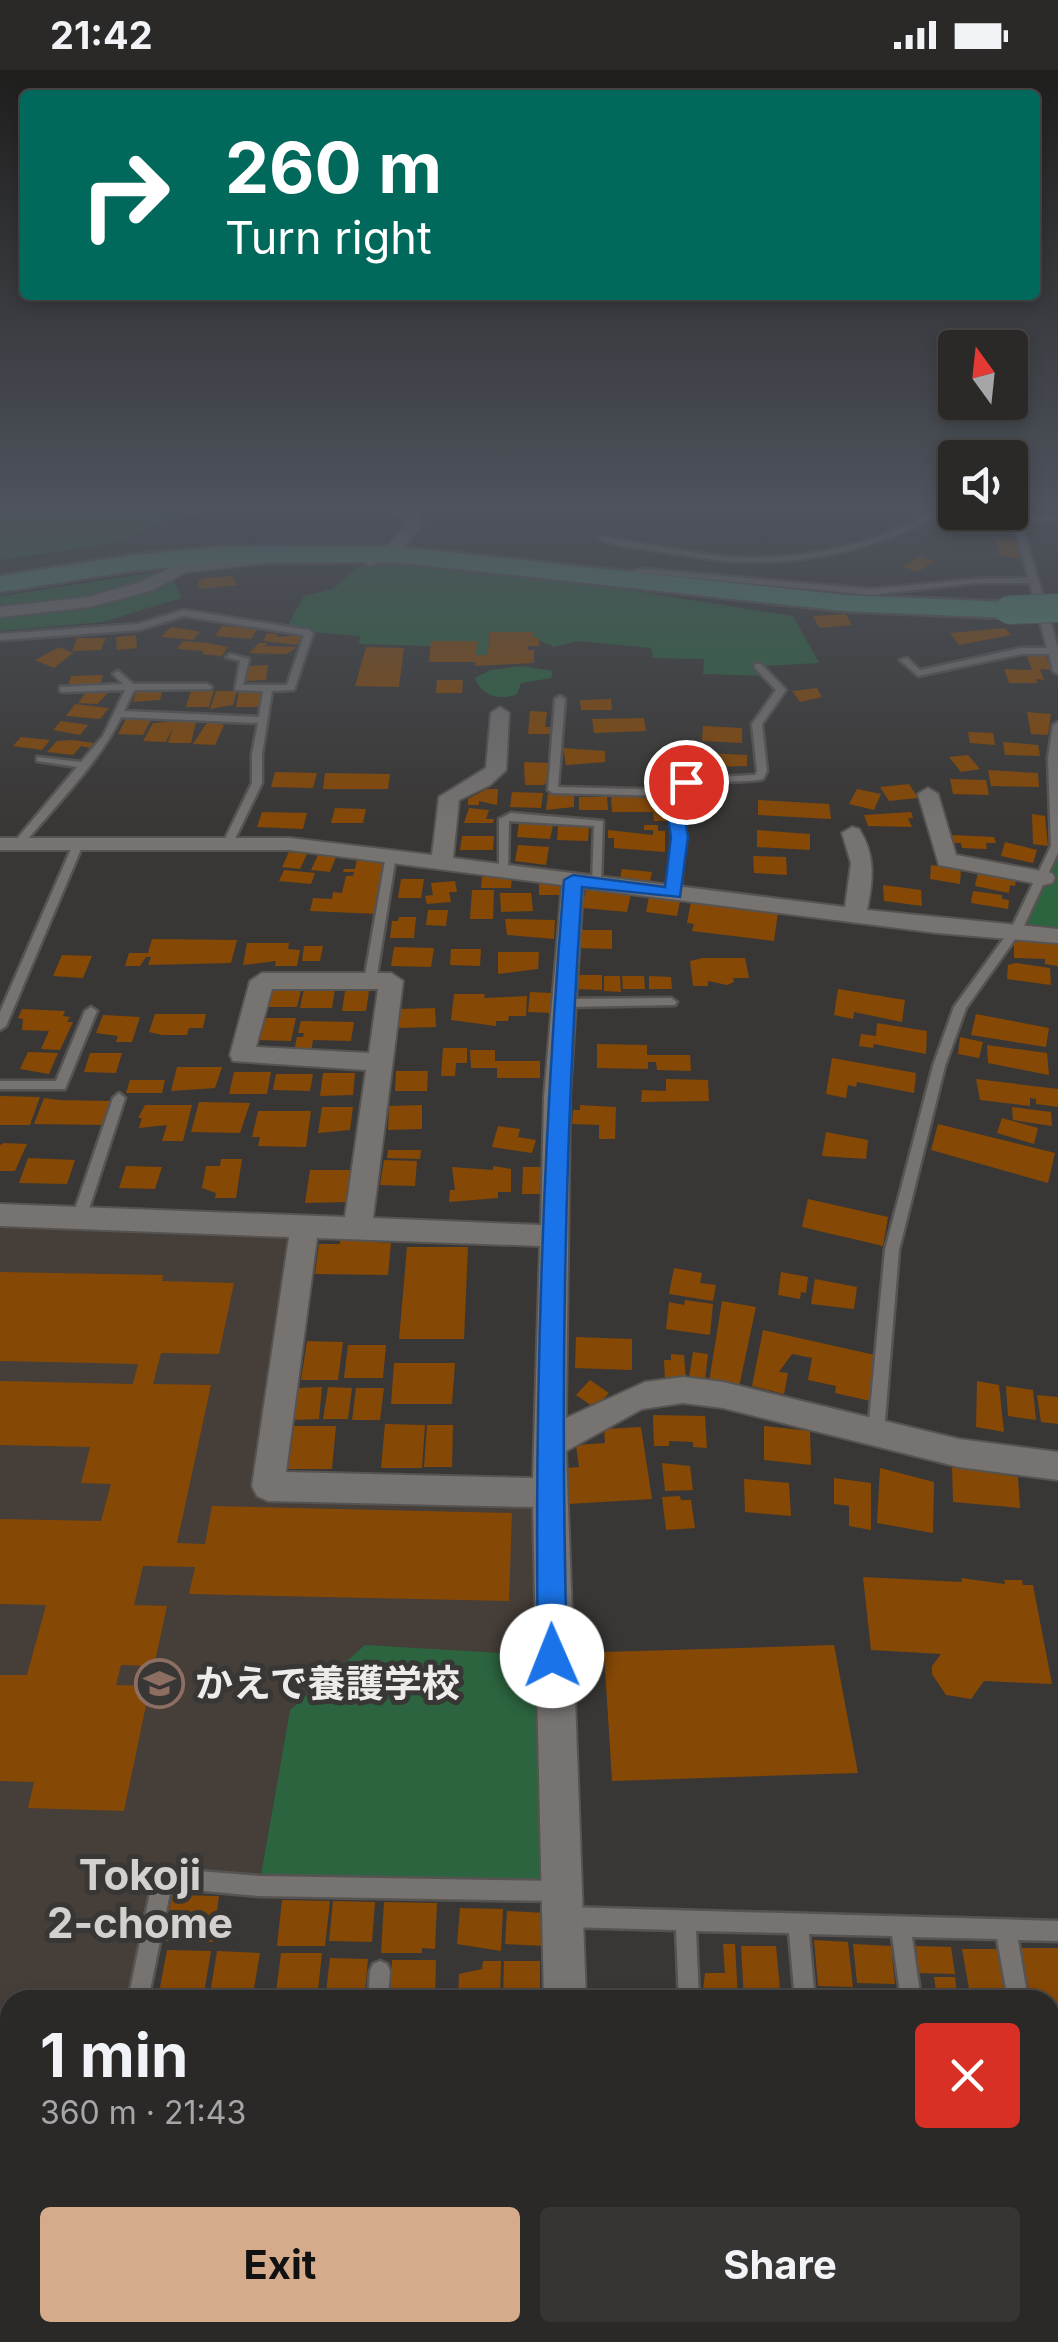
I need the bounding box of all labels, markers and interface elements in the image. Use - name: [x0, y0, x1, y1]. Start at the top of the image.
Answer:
- text: 21:42: [50, 12, 153, 58]
- text: 260 m: [225, 125, 442, 210]
- icon: right: [60, 130, 190, 260]
- text: Turn right: [225, 210, 432, 265]
- north arrow: [938, 330, 1028, 420]
- map controls: [938, 330, 1028, 530]
- button: sound: [938, 440, 1028, 530]
- pin: [644, 740, 729, 825]
- icon: arrive: [659, 755, 714, 810]
- position arrow: [500, 1604, 604, 1708]
- school or university icon: かえで養護学校: [134, 1657, 186, 1709]
- place label: かえで養護学校: [195, 1660, 460, 1706]
- district label: Tokoji 2-chome: [47, 1849, 233, 1948]
- text: 1 min: [40, 2019, 188, 2091]
- button: close: [915, 2023, 1020, 2128]
- text: 360 m · 21:43: [40, 2093, 246, 2132]
- button: Exit: [40, 2207, 520, 2322]
- button: Share: [540, 2207, 1020, 2322]

